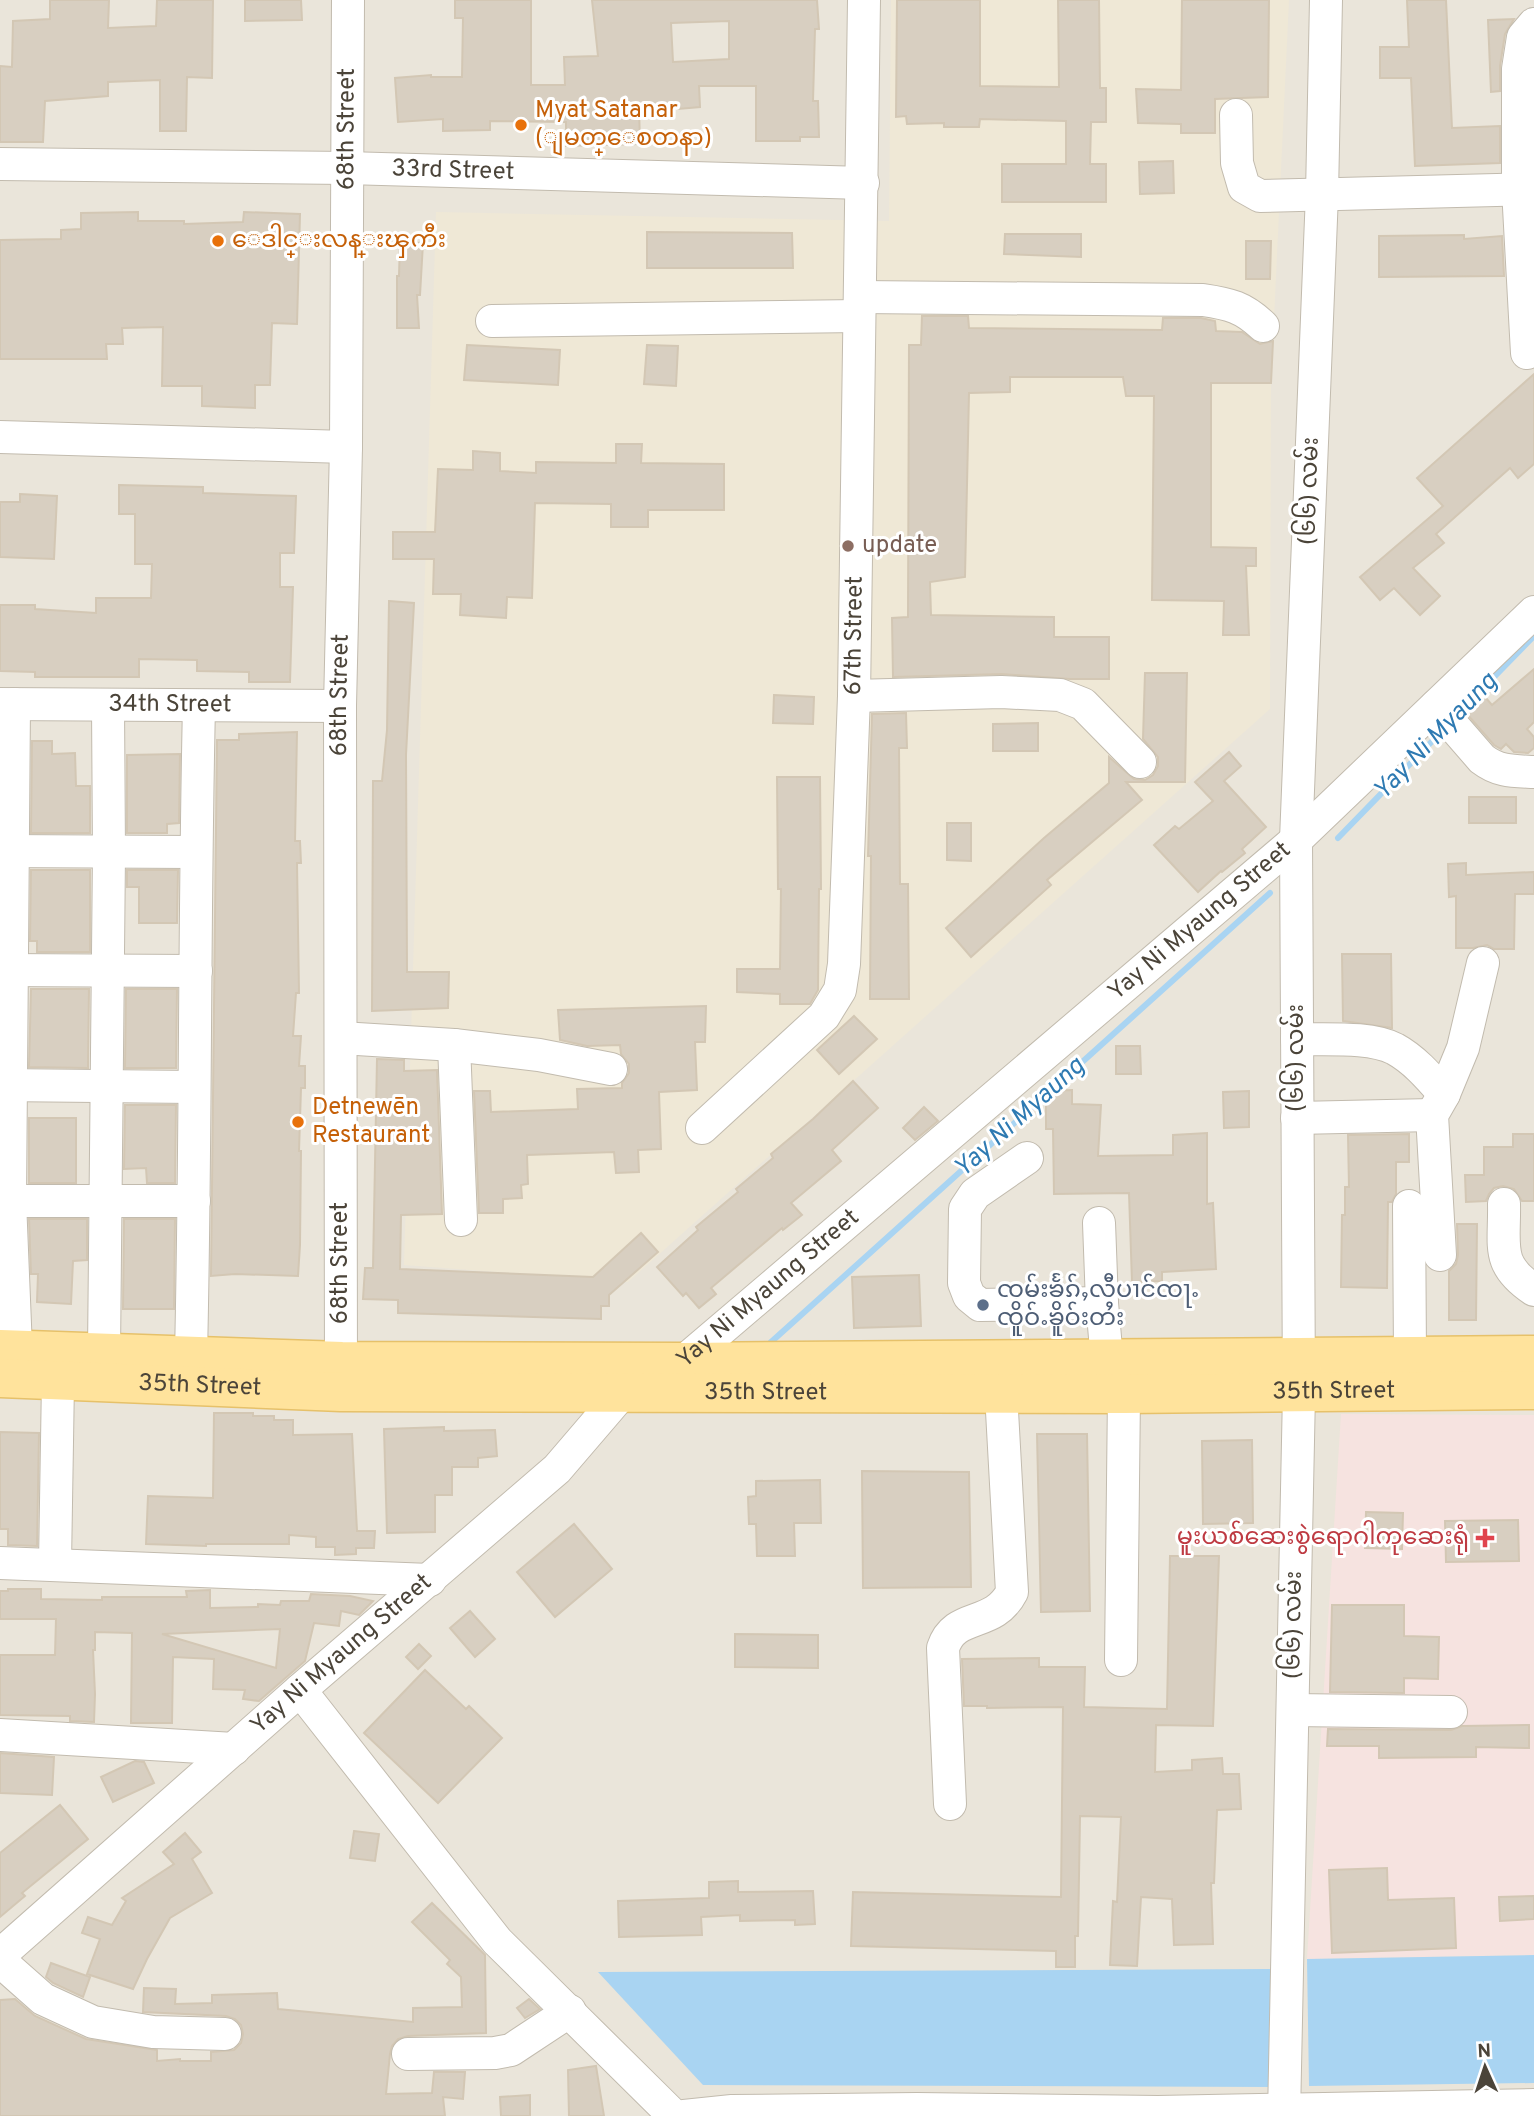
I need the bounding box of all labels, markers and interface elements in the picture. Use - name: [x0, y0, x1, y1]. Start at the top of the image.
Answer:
- street label: 68th Street: [332, 68, 363, 190]
- place label: Myat Satanar (ျမတ္ေစတနာ): [535, 96, 712, 156]
- marker: Myat Satanar (ျမတ္ေစတနာ): [513, 117, 529, 133]
- street label: 33rd Street: [391, 154, 515, 188]
- place label: ေဒါင္းလန္းၾကီး: [232, 223, 446, 258]
- marker: ေဒါင္းလန္းၾကီး: [210, 233, 226, 249]
- street label: (၆၆) လမ်း: [1290, 436, 1327, 546]
- place label: update: [862, 531, 937, 561]
- marker: update: [840, 538, 856, 554]
- street label: 67th Street: [839, 576, 871, 696]
- street label: 68th Street: [325, 633, 357, 756]
- water label: Yay Ni Myaung: [1367, 666, 1506, 808]
- street label: 34th Street: [108, 690, 232, 720]
- street label: Yay Ni Myaung Street: [1103, 836, 1298, 1008]
- street label: (၆၆) လမ်း: [1279, 1004, 1312, 1112]
- water label: Yay Ni Myaung: [948, 1050, 1093, 1185]
- place label: Detnewēn Restaurant: [312, 1093, 430, 1151]
- marker: Detnewēn Restaurant: [290, 1114, 306, 1130]
- street label: 68th Street: [326, 1202, 356, 1324]
- street label: Yay Ni Myaung Street: [671, 1203, 866, 1375]
- place label: ၸုမ်းၶႅၵ်ႇလီပၢင်ၸႃႉ ၸိူဝ်ႉၶိူဝ်းတႆး: [997, 1273, 1199, 1336]
- marker: ၸုမ်းၶႅၵ်ႇလီပၢင်ၸႃႉ ၸိူဝ်ႉၶိူဝ်းတႆး: [975, 1297, 991, 1313]
- street label: 35th Street: [138, 1369, 262, 1404]
- street label: 35th Street: [1272, 1376, 1395, 1408]
- street label: 35th Street: [704, 1378, 827, 1408]
- place label: မူးယစ်ဆေးစွဲရောဂါကုဆေးရုံ: [1177, 1520, 1469, 1555]
- marker: မူးယစ်ဆေးစွဲရောဂါကုဆေးရုံ: [1475, 1528, 1495, 1548]
- street label: Yay Ni Myaung Street: [245, 1568, 439, 1741]
- street label: (၆၆) လမ်း: [1275, 1571, 1310, 1679]
- north arrow: [1450, 2032, 1520, 2102]
- text: N: [1477, 2040, 1492, 2064]

